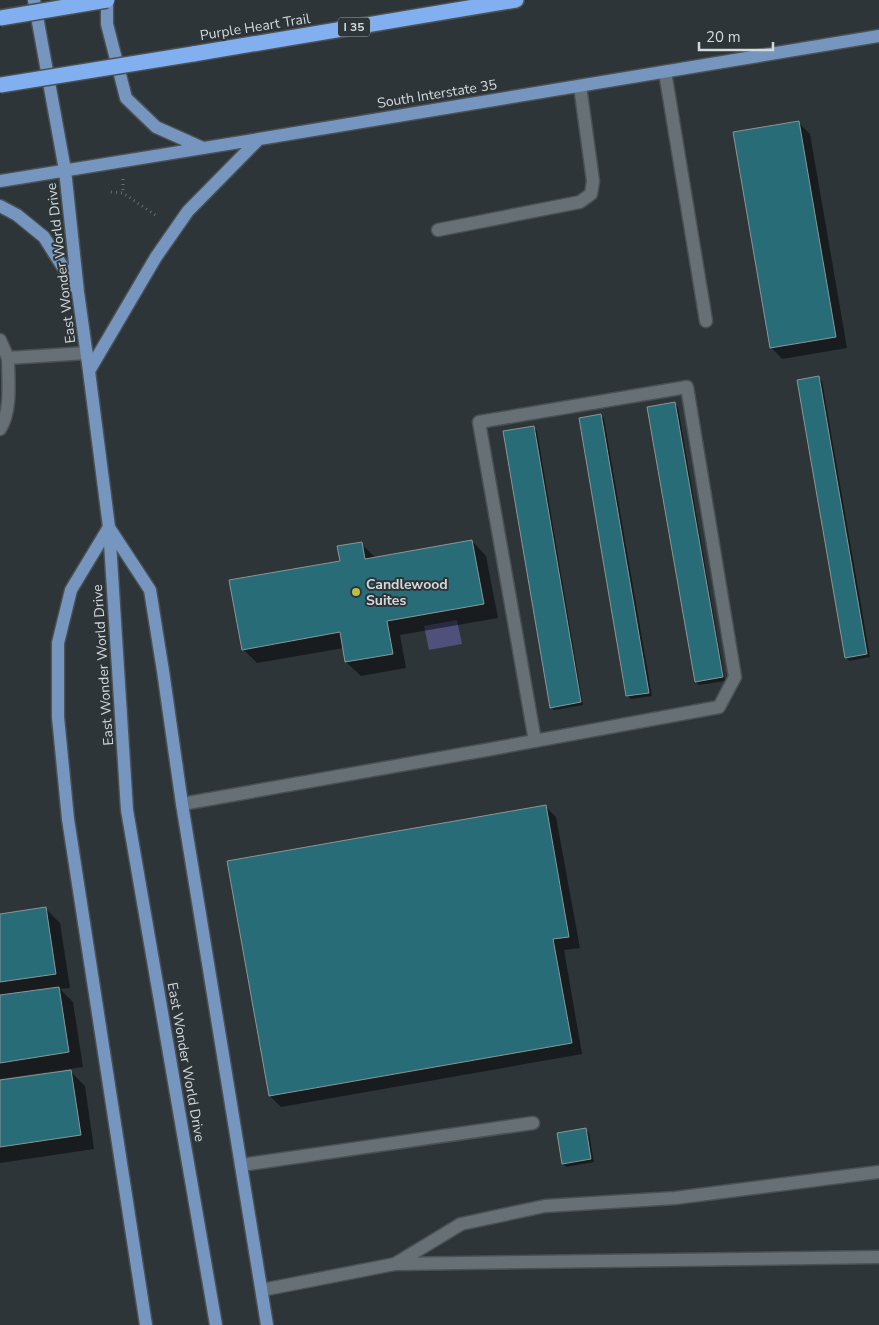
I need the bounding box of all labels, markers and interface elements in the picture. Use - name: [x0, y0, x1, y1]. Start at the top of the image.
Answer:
- street label: Purple Heart Trail: [198, 9, 312, 45]
- road number: I 35: [338, 18, 370, 36]
- scale bar: [699, 20, 773, 52]
- text: 20 m: [706, 27, 741, 47]
- street label: South Interstate 35: [376, 75, 498, 113]
- street label: East Wonder World Drive: [42, 182, 80, 344]
- place label: Candlewood Suites: [366, 575, 448, 610]
- street label: East Wonder World Drive: [88, 584, 118, 746]
- marker: Candlewood Suites: [350, 586, 362, 598]
- street label: East Wonder World Drive: [163, 981, 209, 1143]

